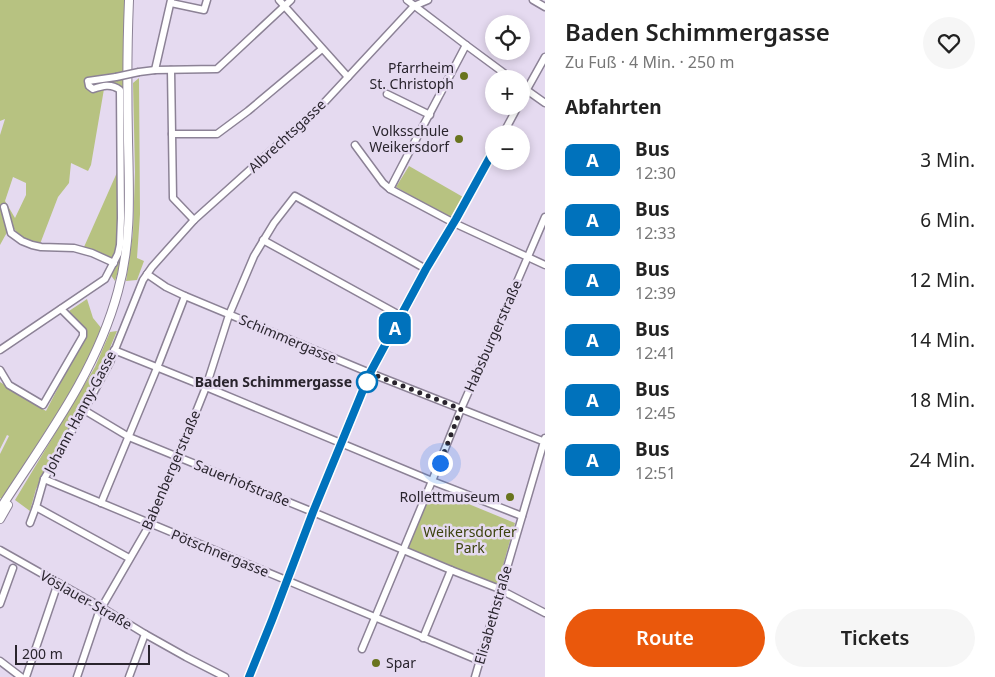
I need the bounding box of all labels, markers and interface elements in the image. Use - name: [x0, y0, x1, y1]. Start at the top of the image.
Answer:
- map controls: [485, 15, 530, 170]
- button: locate: [485, 15, 530, 60]
- text: Baden Schimmergasse: [565, 15, 830, 48]
- button: heart: [923, 17, 975, 69]
- text: Zu Fuß · 4 Min. · 250 m: [565, 51, 734, 73]
- place label: Pfarrheim St. Christoph: [369, 58, 454, 93]
- marker: Pfarrheim St. Christoph: [458, 70, 470, 82]
- button: +: [485, 70, 530, 115]
- text: Abfahrten: [565, 94, 662, 120]
- street label: Albrechtsgasse: [244, 95, 330, 177]
- place label: Volksschule Weikersdorf: [369, 121, 450, 156]
- button: −: [485, 125, 530, 170]
- marker: Volksschule Weikersdorf: [453, 133, 465, 145]
- text: Bus: [635, 136, 670, 162]
- text: 3 Min.: [920, 147, 975, 173]
- text: A: [586, 148, 599, 172]
- text: 12:30: [635, 162, 676, 184]
- text: Bus: [635, 196, 670, 222]
- text: 6 Min.: [920, 207, 975, 233]
- text: A: [586, 208, 599, 232]
- text: 12:33: [635, 222, 676, 244]
- text: Bus: [635, 256, 670, 282]
- text: 12 Min.: [909, 267, 975, 293]
- text: A: [586, 268, 599, 292]
- street label: Habsburgerstraße: [459, 277, 526, 395]
- text: 12:39: [635, 282, 676, 304]
- street label: Schimmergasse: [237, 309, 340, 368]
- line badge: A: [379, 312, 411, 344]
- text: A: [389, 316, 401, 340]
- text: Bus: [635, 316, 670, 342]
- text: 14 Min.: [909, 327, 975, 353]
- text: A: [586, 328, 599, 352]
- text: 12:41: [635, 342, 676, 364]
- street label: Johann Hanny-Gasse: [38, 347, 120, 478]
- marker: Baden Schimmergasse: [356, 371, 378, 393]
- place label: Baden Schimmergasse: [195, 372, 352, 391]
- text: Bus: [635, 376, 670, 402]
- text: 18 Min.: [909, 387, 975, 413]
- text: A: [586, 388, 599, 412]
- text: 12:45: [635, 402, 676, 424]
- street label: Babenbergerstraße: [137, 407, 204, 533]
- text: Bus: [635, 436, 670, 462]
- text: 24 Min.: [909, 447, 975, 473]
- text: A: [586, 448, 599, 472]
- your location: [428, 451, 453, 476]
- street label: Sauerhofstraße: [192, 455, 293, 510]
- text: 12:51: [635, 462, 676, 484]
- place label: Rollettmuseum: [400, 487, 500, 506]
- marker: Rollettmuseum: [504, 491, 516, 503]
- park label: Weikersdorfer Park: [423, 522, 517, 557]
- street label: Pötschnergasse: [168, 524, 272, 581]
- street label: Elisabethstraße: [469, 563, 516, 666]
- street label: Vöslauer Straße: [37, 565, 136, 634]
- button: Route: [565, 609, 765, 667]
- button: Tickets: [775, 609, 975, 667]
- scale bar: [15, 642, 150, 665]
- text: 200 m: [22, 644, 63, 663]
- place label: Spar: [386, 653, 416, 672]
- marker: Spar: [370, 657, 382, 669]

